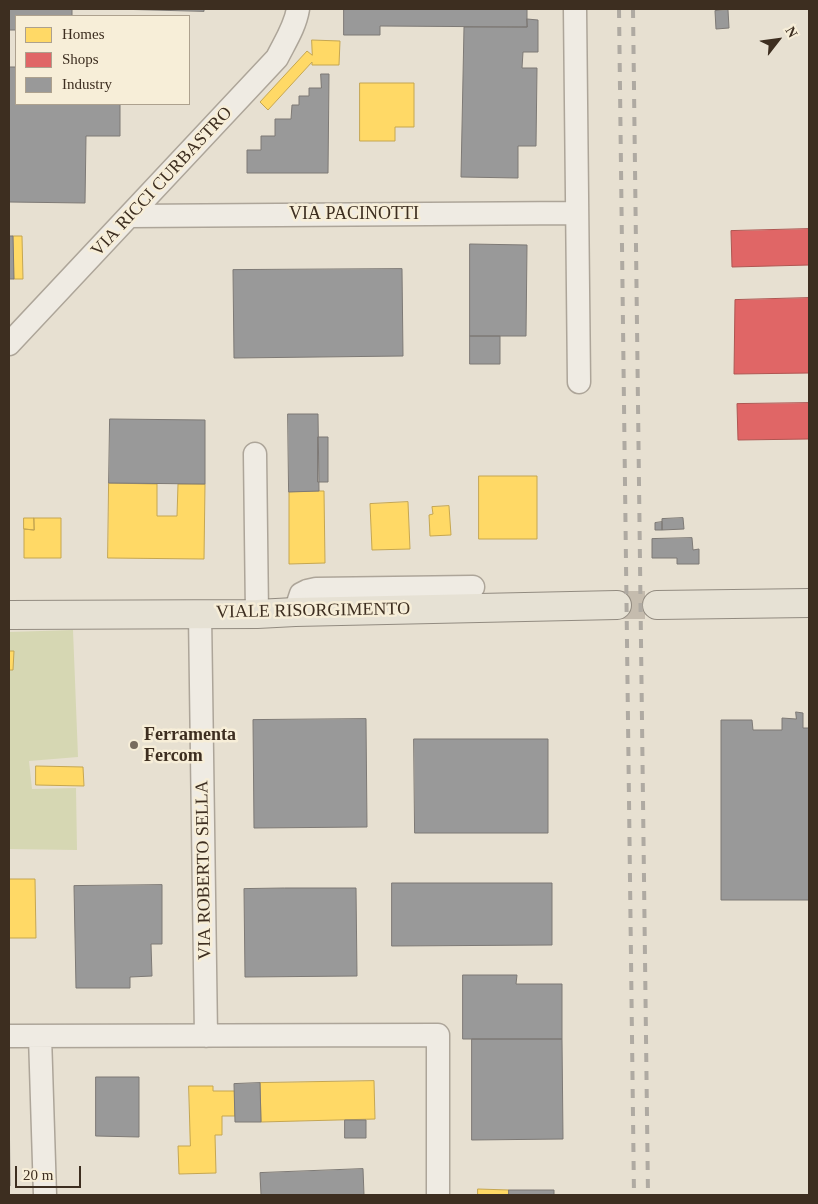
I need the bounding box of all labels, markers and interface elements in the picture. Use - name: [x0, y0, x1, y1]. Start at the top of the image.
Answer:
- legend: [15, 15, 190, 105]
- north arrow: [753, 15, 803, 65]
- text: N: [782, 24, 800, 40]
- text: Homes: [62, 26, 105, 42]
- text: Shops: [62, 51, 99, 67]
- text: Industry: [62, 76, 112, 92]
- street label: VIA RICCI CURBASTRO: [87, 103, 237, 261]
- street label: VIA PACINOTTI: [289, 203, 419, 225]
- street label: VIALE RISORGIMENTO: [216, 599, 410, 623]
- place label: Ferramenta Fercom: [144, 724, 236, 766]
- marker: Ferramenta Fercom: [128, 739, 140, 751]
- street label: VIA ROBERTO SELLA: [192, 780, 216, 960]
- scale bar: [18, 1156, 84, 1188]
- text: 20 m: [23, 1167, 53, 1183]

